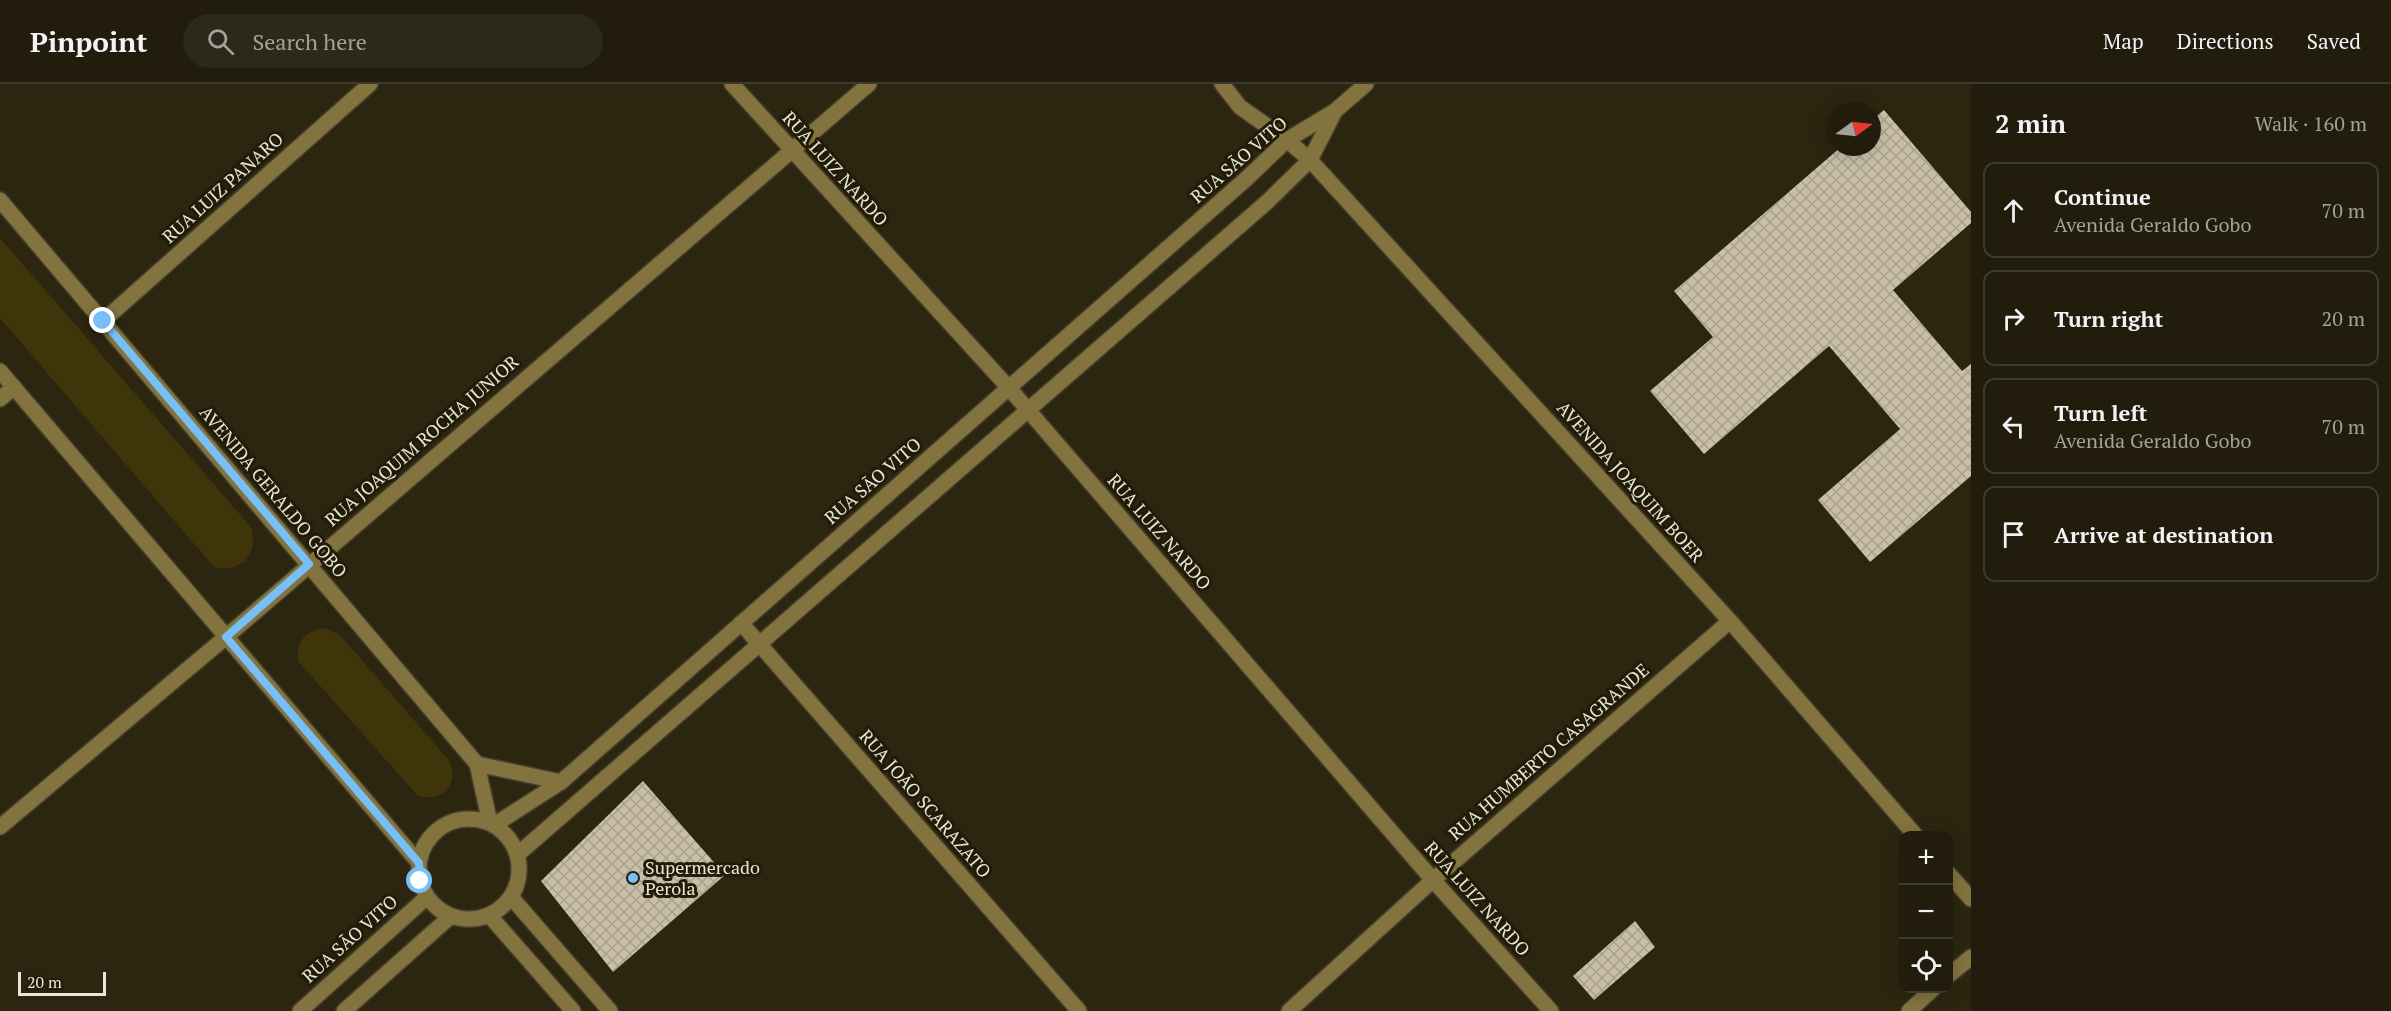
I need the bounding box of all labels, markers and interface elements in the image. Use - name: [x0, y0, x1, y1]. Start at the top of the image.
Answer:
- search box: [183, 14, 603, 68]
- text: Pinpoint: [30, 23, 147, 60]
- icon: search: [204, 25, 237, 58]
- text: Search here: [252, 27, 367, 56]
- text: Map: [2103, 27, 2144, 55]
- text: Directions: [2177, 27, 2274, 55]
- text: Saved: [2307, 27, 2361, 55]
- north arrow: [1827, 102, 1881, 156]
- street label: RUA LUIZ NARDO: [778, 106, 894, 231]
- text: 2 min: [1995, 106, 2066, 140]
- text: Walk · 160 m: [2255, 110, 2367, 137]
- street label: RUA SÃO VITO: [1185, 111, 1292, 208]
- street label: RUA LUIZ PANARO: [157, 126, 288, 248]
- text: Continue: [2054, 182, 2151, 211]
- icon: ahead: [1997, 194, 2030, 227]
- text: 70 m: [2322, 197, 2365, 224]
- text: Avenida Geraldo Gobo: [2054, 211, 2251, 238]
- icon: right: [1997, 302, 2030, 335]
- text: Turn right: [2054, 304, 2163, 333]
- text: 20 m: [2322, 305, 2365, 332]
- route end: [89, 307, 115, 333]
- street label: RUA JOAQUIM ROCHA JUNIOR: [319, 349, 524, 531]
- street label: AVENIDA JOAQUIM BOER: [1552, 396, 1710, 567]
- text: Turn left: [2054, 398, 2147, 427]
- street label: AVENIDA GERALDO GOBO: [195, 400, 353, 583]
- icon: left: [1997, 410, 2030, 443]
- text: 70 m: [2322, 413, 2365, 440]
- text: Avenida Geraldo Gobo: [2054, 427, 2251, 454]
- street label: RUA SÃO VITO: [819, 432, 926, 529]
- street label: RUA LUIZ NARDO: [1103, 468, 1217, 595]
- icon: arrive: [1997, 518, 2030, 551]
- text: Arrive at destination: [2054, 520, 2273, 549]
- street label: RUA HUMBERTO CASAGRANDE: [1443, 657, 1654, 845]
- street label: RUA JOÃO SCARAZATO: [855, 724, 997, 883]
- map controls: [1899, 831, 1953, 993]
- button: +: [1899, 831, 1953, 885]
- street label: RUA LUIZ NARDO: [1420, 836, 1536, 961]
- place label: Supermercado Perola: [645, 855, 760, 900]
- route start: [406, 867, 432, 893]
- marker: Supermercado Perola: [626, 871, 640, 885]
- button: −: [1899, 885, 1953, 939]
- street label: RUA SÃO VITO: [296, 889, 402, 988]
- button: locate: [1899, 939, 1953, 993]
- scale bar: [18, 969, 106, 996]
- text: 20 m: [27, 971, 62, 993]

